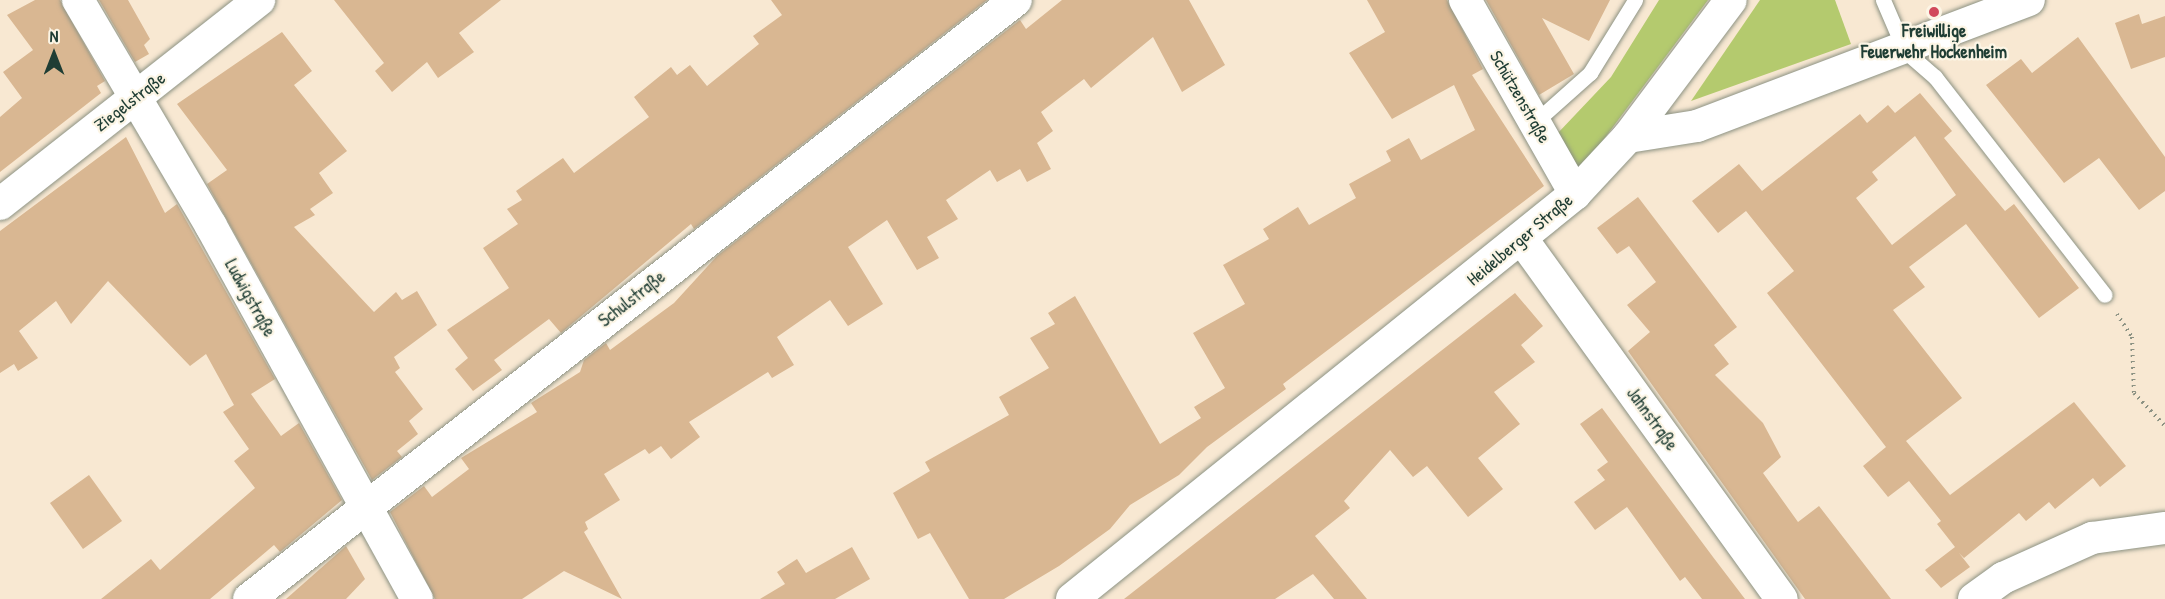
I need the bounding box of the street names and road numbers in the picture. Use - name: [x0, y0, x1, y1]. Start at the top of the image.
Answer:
- street label: Schützenstraße: [1485, 47, 1555, 147]
- street label: Ziegelstraße: [90, 68, 170, 136]
- street label: Heidelberger Straße: [1463, 189, 1577, 291]
- street label: Ludwigstraße: [220, 256, 280, 340]
- street label: Schulstraße: [594, 266, 670, 332]
- street label: Jahnstraße: [1622, 383, 1682, 455]

